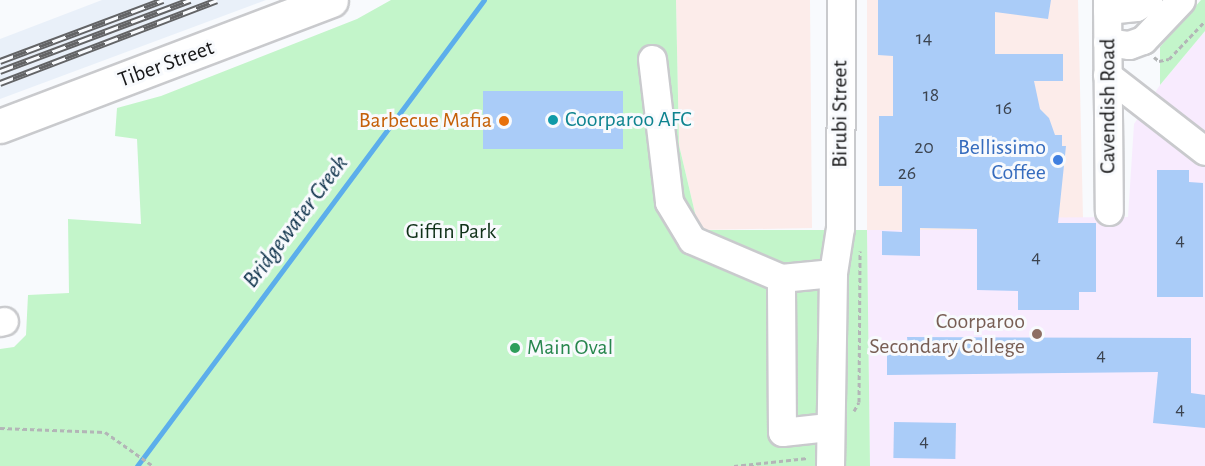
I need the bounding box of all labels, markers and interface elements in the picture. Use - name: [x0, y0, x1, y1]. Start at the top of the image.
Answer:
- house number: 14: [916, 26, 932, 50]
- street label: Tiber Street: [114, 34, 218, 94]
- street label: Cavendish Road: [1095, 38, 1121, 174]
- street label: Birubi Street: [827, 60, 853, 168]
- house number: 18: [923, 83, 939, 107]
- house number: 16: [996, 96, 1012, 120]
- place label: Coorparoo AFC: [565, 107, 692, 133]
- place label: Barbecue Mafia: [359, 108, 492, 134]
- marker: Coorparoo AFC: [546, 113, 560, 127]
- marker: Barbecue Mafia: [497, 114, 511, 128]
- place label: Bellissimo Coffee: [958, 134, 1046, 186]
- house number: 20: [914, 135, 934, 159]
- water label: Bridgewater Creek: [237, 150, 355, 294]
- marker: Bellissimo Coffee: [1051, 153, 1065, 167]
- house number: 26: [898, 161, 916, 185]
- park label: Giffin Park: [406, 219, 496, 245]
- house number: 4: [1175, 228, 1185, 252]
- house number: 4: [1031, 245, 1041, 269]
- place label: Coorparoo Secondary College: [869, 308, 1025, 360]
- marker: Coorparoo Secondary College: [1030, 327, 1044, 341]
- place label: Main Oval: [527, 335, 613, 361]
- marker: Main Oval: [508, 341, 522, 355]
- house number: 4: [1096, 343, 1106, 367]
- house number: 4: [1175, 397, 1185, 421]
- house number: 4: [919, 429, 929, 453]

